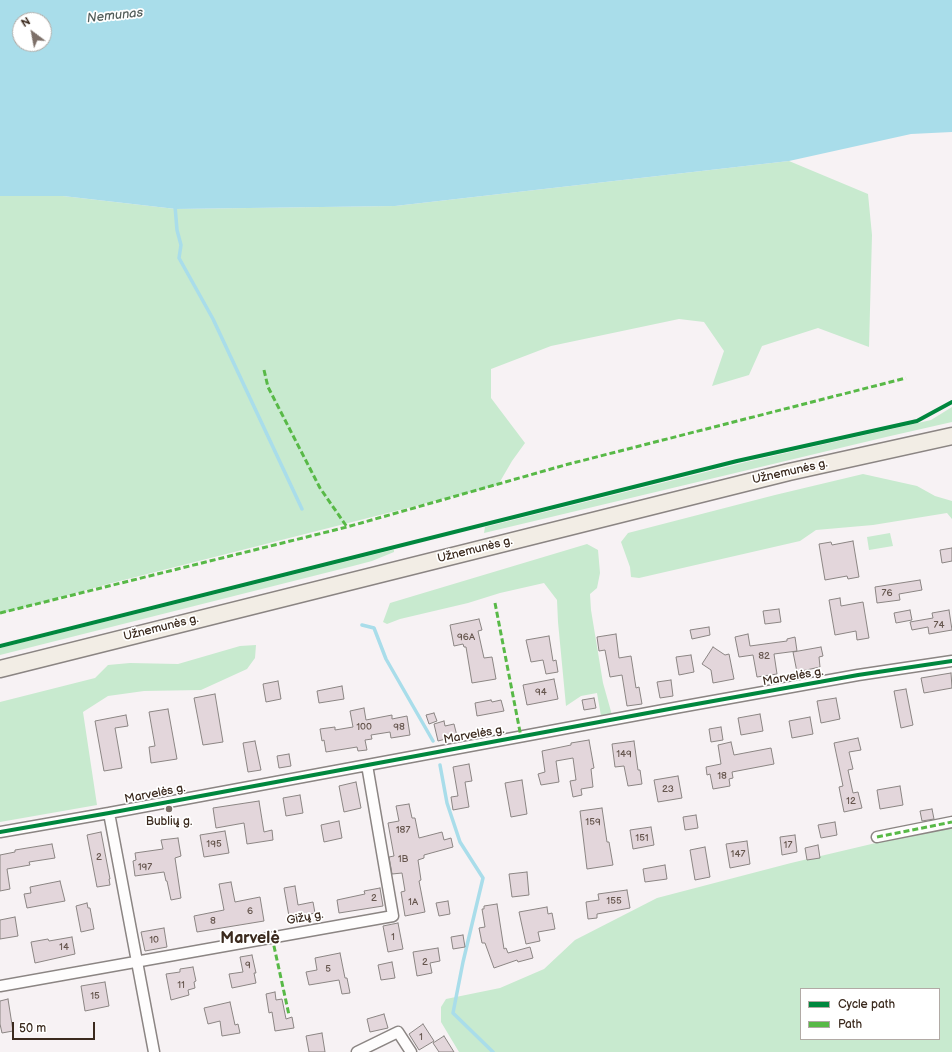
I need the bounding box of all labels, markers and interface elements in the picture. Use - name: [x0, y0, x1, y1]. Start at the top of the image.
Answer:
- water label: Nemunas: [86, 5, 144, 27]
- north arrow: [12, 12, 52, 52]
- text: N: [19, 15, 33, 30]
- street label: Užnemunės g.: [751, 456, 829, 488]
- street label: Užnemunės g.: [436, 534, 514, 566]
- house number: 76: [881, 587, 893, 599]
- street label: Užnemunės g.: [122, 612, 200, 644]
- house number: 74: [933, 619, 945, 631]
- house number: 96A: [457, 631, 475, 643]
- house number: 82: [758, 650, 770, 662]
- street label: Marvelės g.: [761, 665, 825, 689]
- house number: 94: [535, 686, 547, 698]
- house number: 100: [356, 721, 372, 733]
- house number: 98: [393, 721, 405, 733]
- street label: Marvelės g.: [442, 723, 506, 747]
- house number: 149: [616, 748, 632, 760]
- house number: 18: [717, 770, 727, 782]
- street label: Marvelės g.: [123, 781, 187, 807]
- house number: 23: [662, 783, 674, 795]
- house number: 12: [846, 795, 856, 807]
- marker: Bublių g.: [164, 804, 174, 814]
- place label: Bublių g.: [146, 815, 192, 829]
- house number: 159: [585, 816, 601, 828]
- house number: 187: [396, 824, 410, 836]
- house number: 151: [635, 832, 649, 844]
- house number: 195: [206, 838, 222, 850]
- house number: 17: [784, 839, 792, 851]
- house number: 147: [731, 848, 745, 860]
- house number: 2: [96, 851, 102, 863]
- house number: 1B: [398, 853, 408, 865]
- house number: 197: [138, 861, 152, 873]
- house number: 2: [371, 892, 377, 904]
- house number: 155: [606, 895, 622, 907]
- house number: 1A: [408, 896, 418, 908]
- house number: 6: [247, 905, 253, 917]
- street label: Gižų g.: [285, 908, 325, 928]
- house number: 8: [210, 915, 216, 927]
- district label: Marvelė: [220, 929, 280, 949]
- house number: 1: [391, 931, 395, 943]
- house number: 10: [149, 934, 159, 946]
- house number: 14: [59, 941, 69, 953]
- house number: 2: [422, 956, 428, 968]
- house number: 9: [245, 959, 251, 971]
- house number: 5: [325, 963, 331, 975]
- house number: 11: [177, 979, 185, 991]
- legend: [800, 988, 940, 1040]
- house number: 15: [90, 990, 100, 1002]
- text: Cycle path: [838, 997, 895, 1012]
- scale bar: [14, 1014, 97, 1040]
- text: Path: [838, 1017, 862, 1032]
- text: 50 m: [19, 1021, 46, 1036]
- house number: 1: [419, 1031, 423, 1043]

